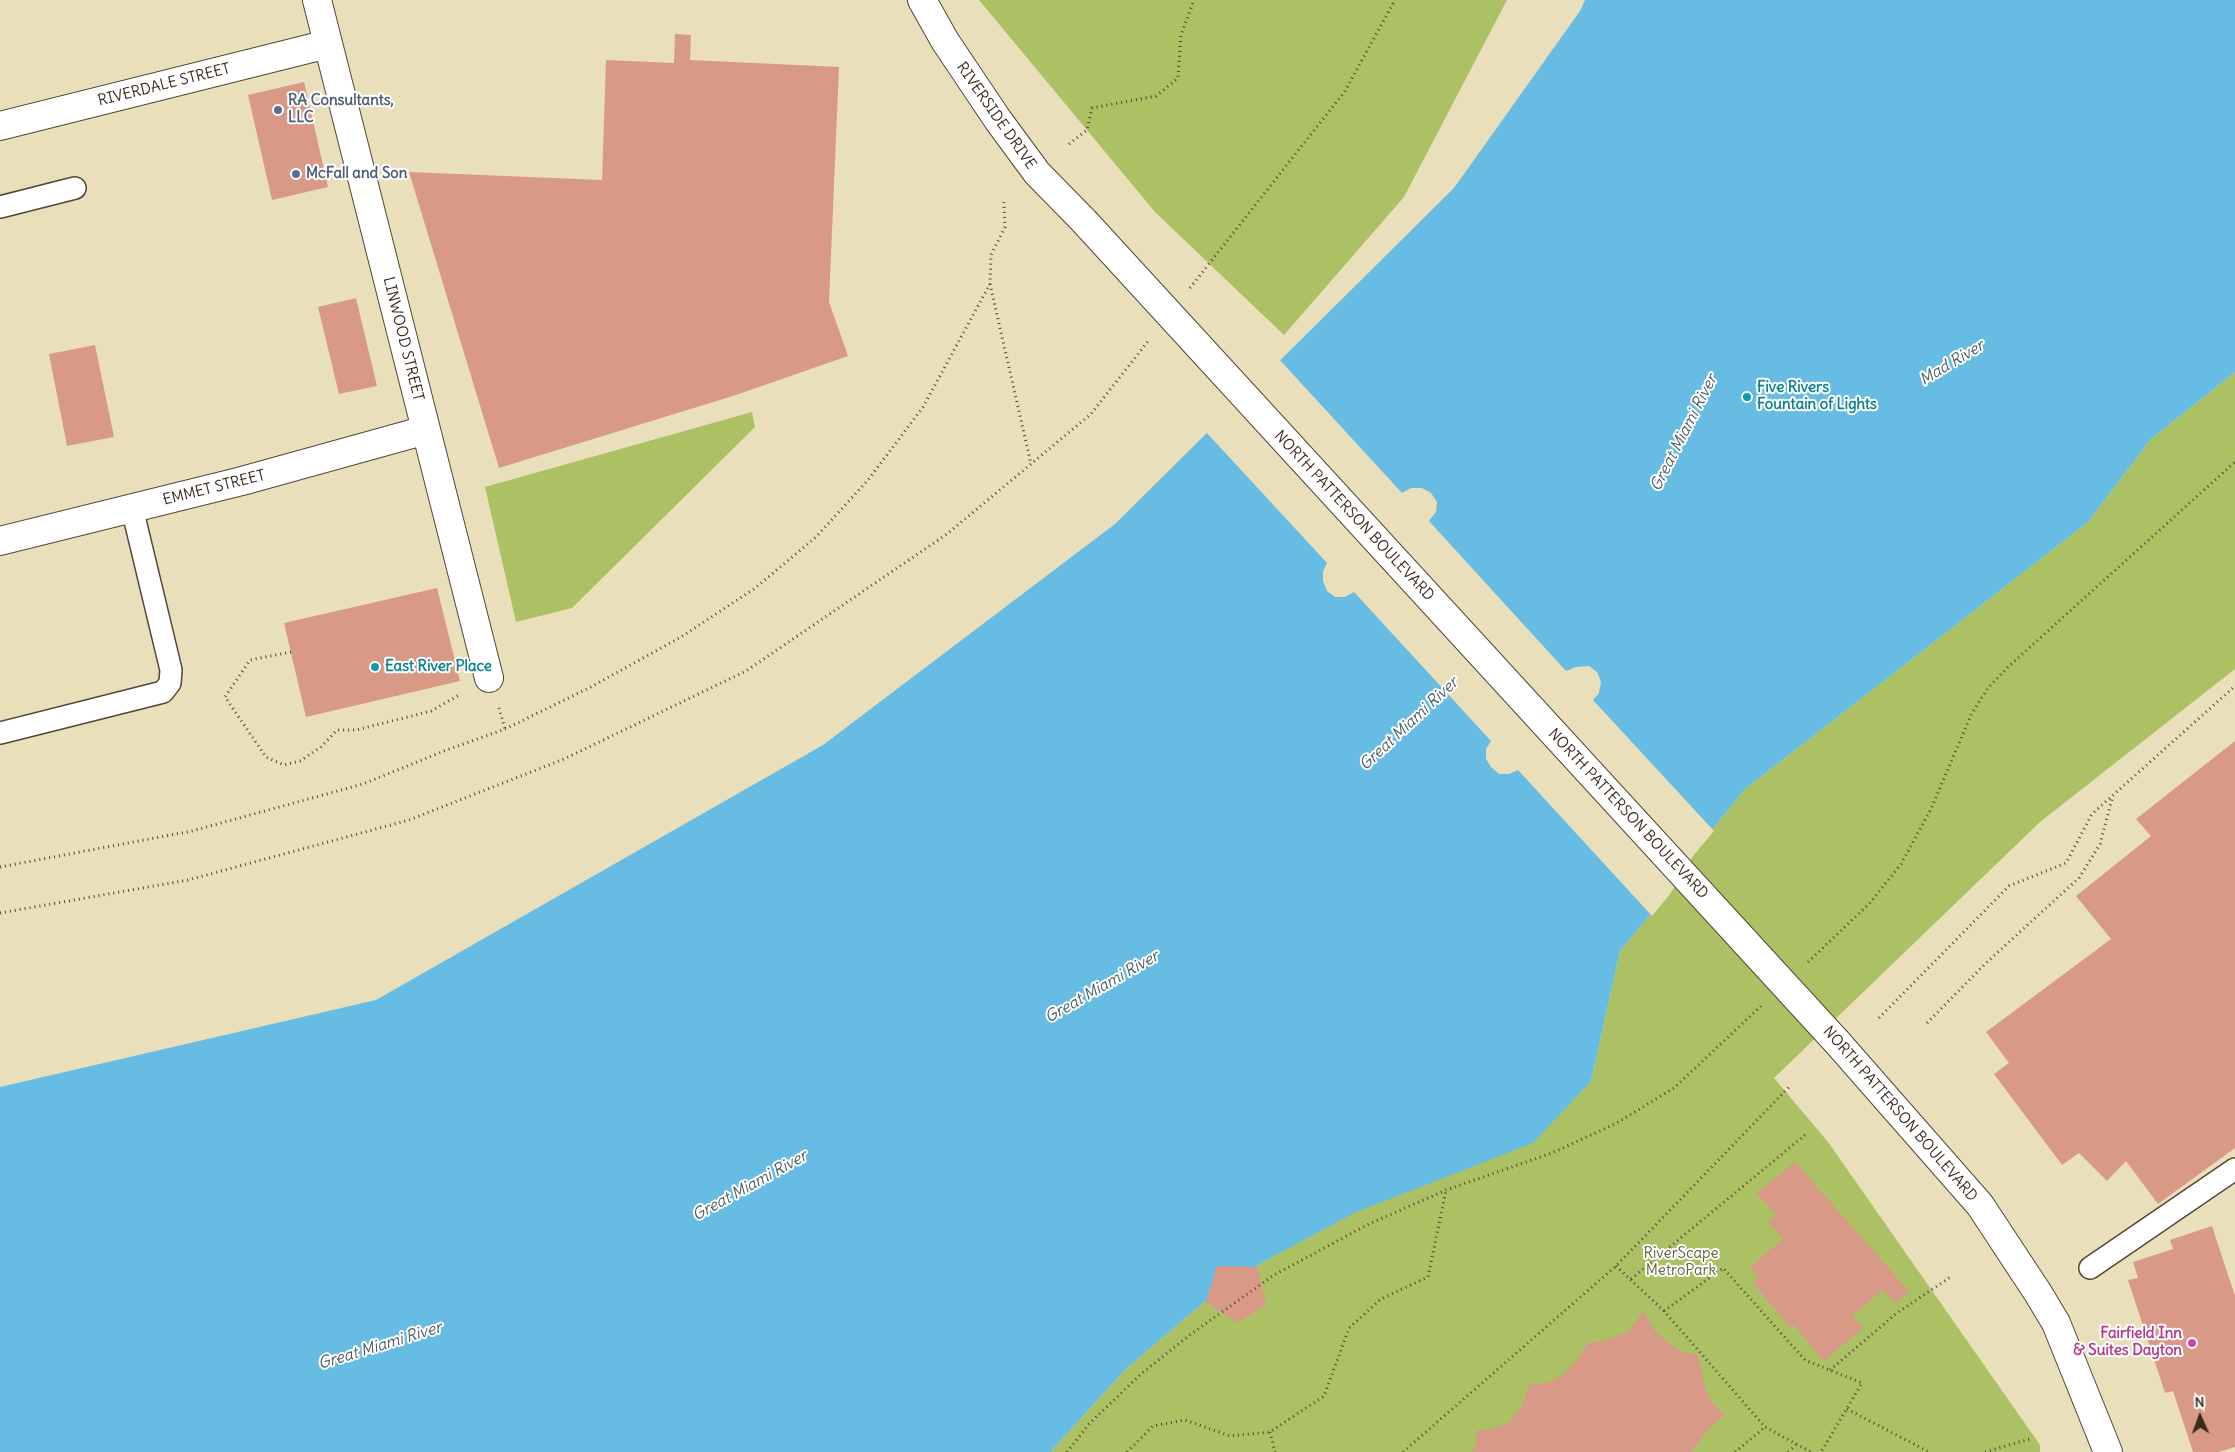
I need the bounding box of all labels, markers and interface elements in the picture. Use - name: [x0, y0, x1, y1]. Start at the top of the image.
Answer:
- street label: RIVERSIDE DRIVE: [952, 59, 1040, 173]
- street label: RIVERDALE STREET: [96, 60, 232, 110]
- place label: RA Consultants, LLC: [288, 92, 394, 127]
- marker: RA Consultants, LLC: [272, 104, 284, 116]
- place label: McFall and Son: [306, 165, 407, 183]
- marker: McFall and Son: [290, 168, 302, 180]
- street label: LINWOOD STREET: [379, 275, 427, 403]
- water label: Mad River: [1916, 336, 1988, 390]
- water label: Great Miami River: [1646, 371, 1722, 495]
- place label: Five Rivers Fountain of Lights: [1757, 379, 1877, 414]
- marker: Five Rivers Fountain of Lights: [1741, 391, 1753, 403]
- street label: NORTH PATTERSON BOULEVARD: [1270, 427, 1438, 605]
- street label: EMMET STREET: [161, 467, 267, 509]
- place label: East River Place: [385, 658, 492, 676]
- marker: East River Place: [369, 661, 381, 673]
- water label: Great Miami River: [1356, 673, 1462, 775]
- street label: NORTH PATTERSON BOULEVARD: [1544, 725, 1712, 903]
- water label: Great Miami River: [1042, 947, 1162, 1027]
- street label: NORTH PATTERSON BOULEVARD: [1819, 1023, 1981, 1205]
- water label: Great Miami River: [689, 1147, 811, 1225]
- park label: RiverScape MetroPark: [1643, 1245, 1719, 1280]
- water label: Great Miami River: [316, 1318, 444, 1374]
- place label: Fairfield Inn & Suites Dayton: [2073, 1325, 2182, 1360]
- marker: Fairfield Inn & Suites Dayton: [2186, 1337, 2198, 1349]
- north arrow: [2175, 1392, 2225, 1442]
- text: N: [2194, 1393, 2205, 1411]

